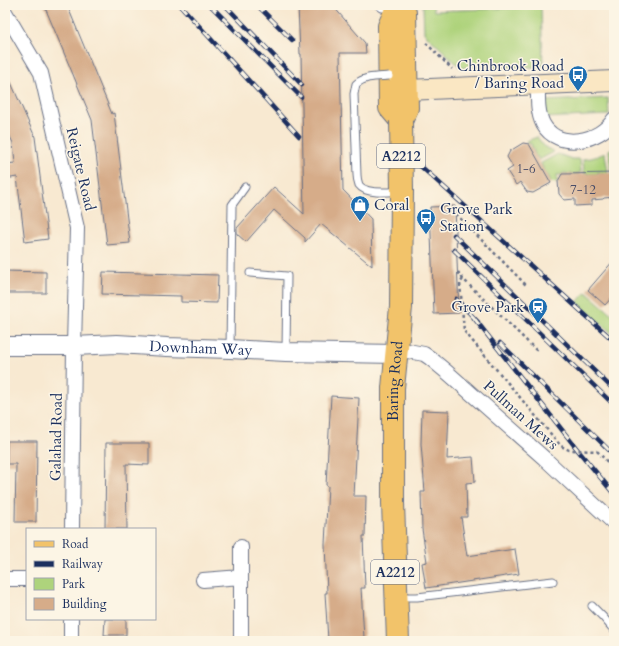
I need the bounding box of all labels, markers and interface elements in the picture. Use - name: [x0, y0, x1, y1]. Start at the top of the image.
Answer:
- place label: Chinbrook Road / Baring Road: [457, 56, 564, 93]
- bus stop icon: Chinbrook Road / Baring Road: [567, 64, 589, 92]
- street label: Reigate Road: [62, 125, 100, 213]
- road number: A2212: [377, 144, 425, 168]
- house number: 1-6: [516, 160, 536, 178]
- house number: 7-12: [570, 181, 596, 199]
- shop icon: Coral: [349, 194, 371, 222]
- place label: Coral: [374, 195, 410, 215]
- place label: Grove Park Station: [440, 199, 513, 236]
- bus stop icon: Grove Park Station: [415, 207, 437, 235]
- station icon: Grove Park: [527, 296, 549, 324]
- place label: Grove Park: [451, 297, 524, 317]
- street label: Downham Way: [149, 336, 253, 360]
- street label: Baring Road: [383, 340, 408, 421]
- street label: Pullman Mews: [479, 376, 563, 454]
- street label: Galahad Road: [45, 393, 67, 481]
- legend: [26, 528, 156, 620]
- text: Road: [62, 536, 89, 552]
- text: Railway: [62, 556, 104, 572]
- road number: A2212: [371, 560, 419, 584]
- text: Park: [62, 576, 86, 592]
- text: Building: [62, 596, 107, 612]

